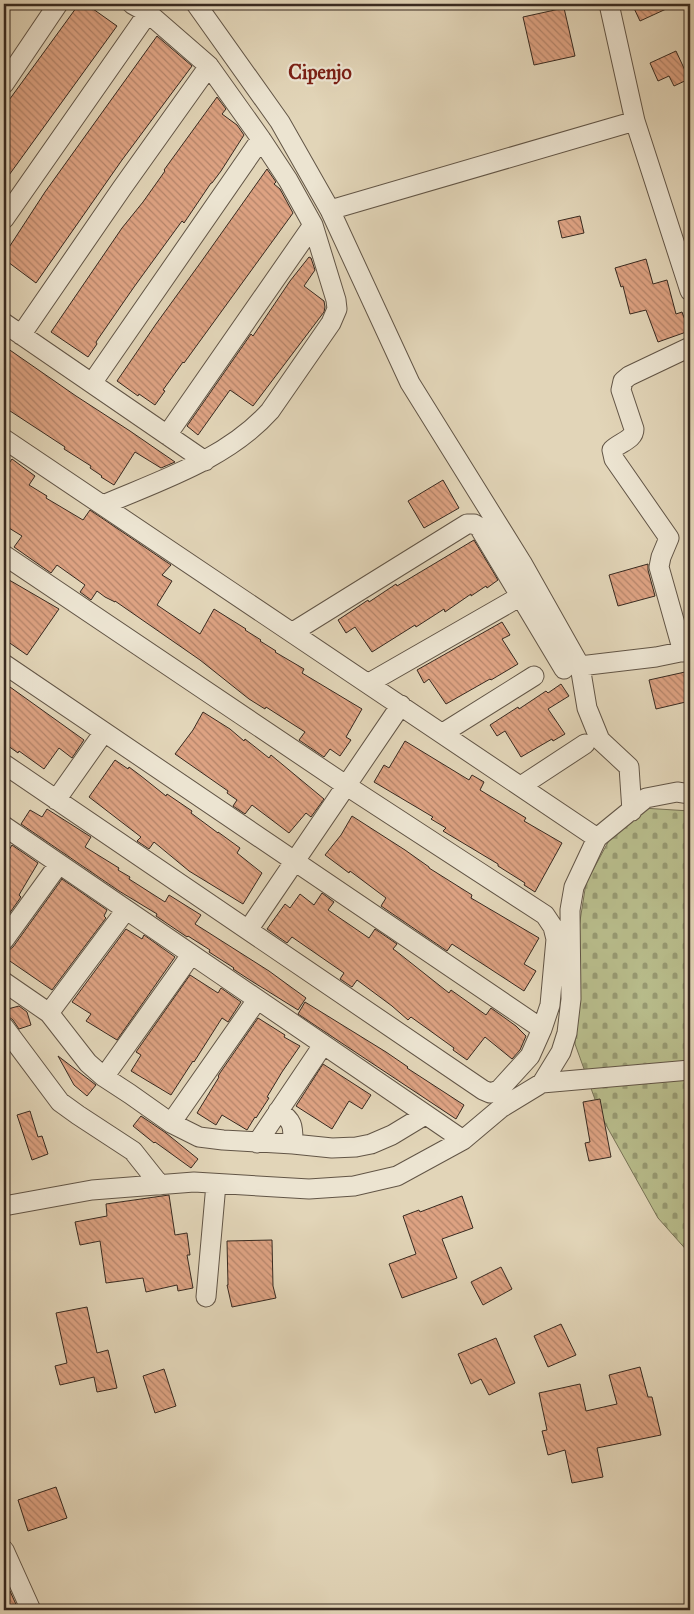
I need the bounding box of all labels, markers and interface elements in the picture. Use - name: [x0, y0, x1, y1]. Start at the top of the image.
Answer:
- district label: Cipenjo: [288, 60, 352, 85]

